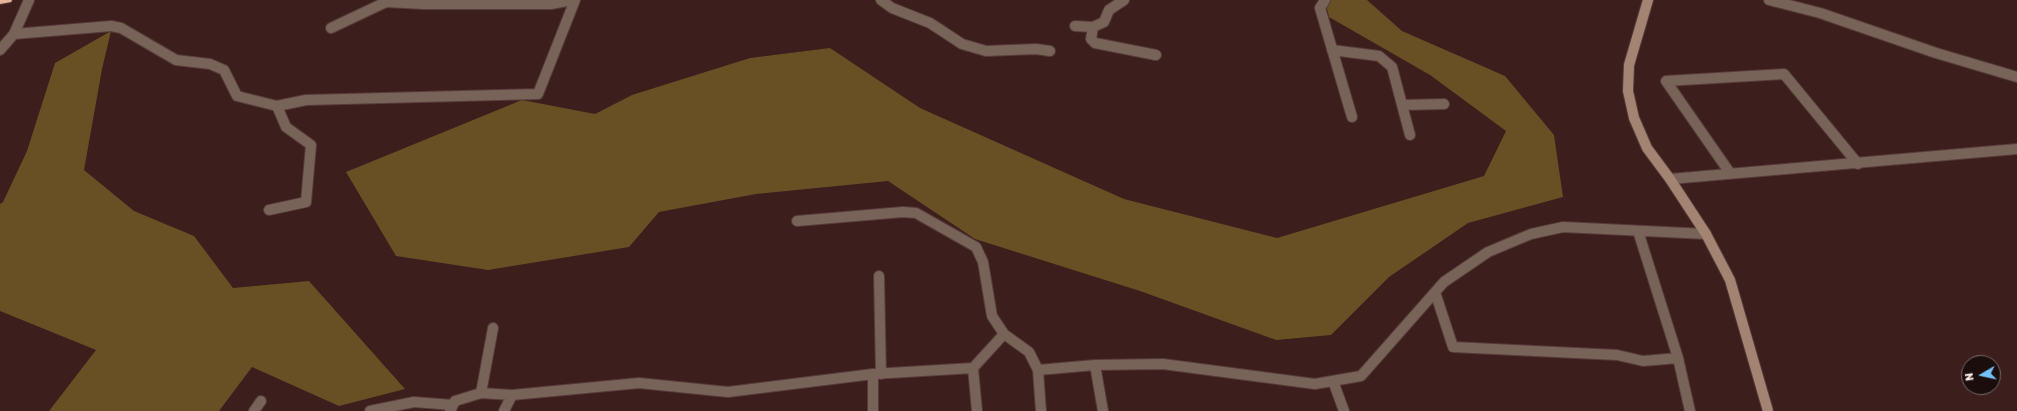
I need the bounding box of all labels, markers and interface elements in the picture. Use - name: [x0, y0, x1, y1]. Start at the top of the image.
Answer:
- north arrow: [1961, 355, 2001, 395]
- text: N: [1963, 372, 1977, 382]

